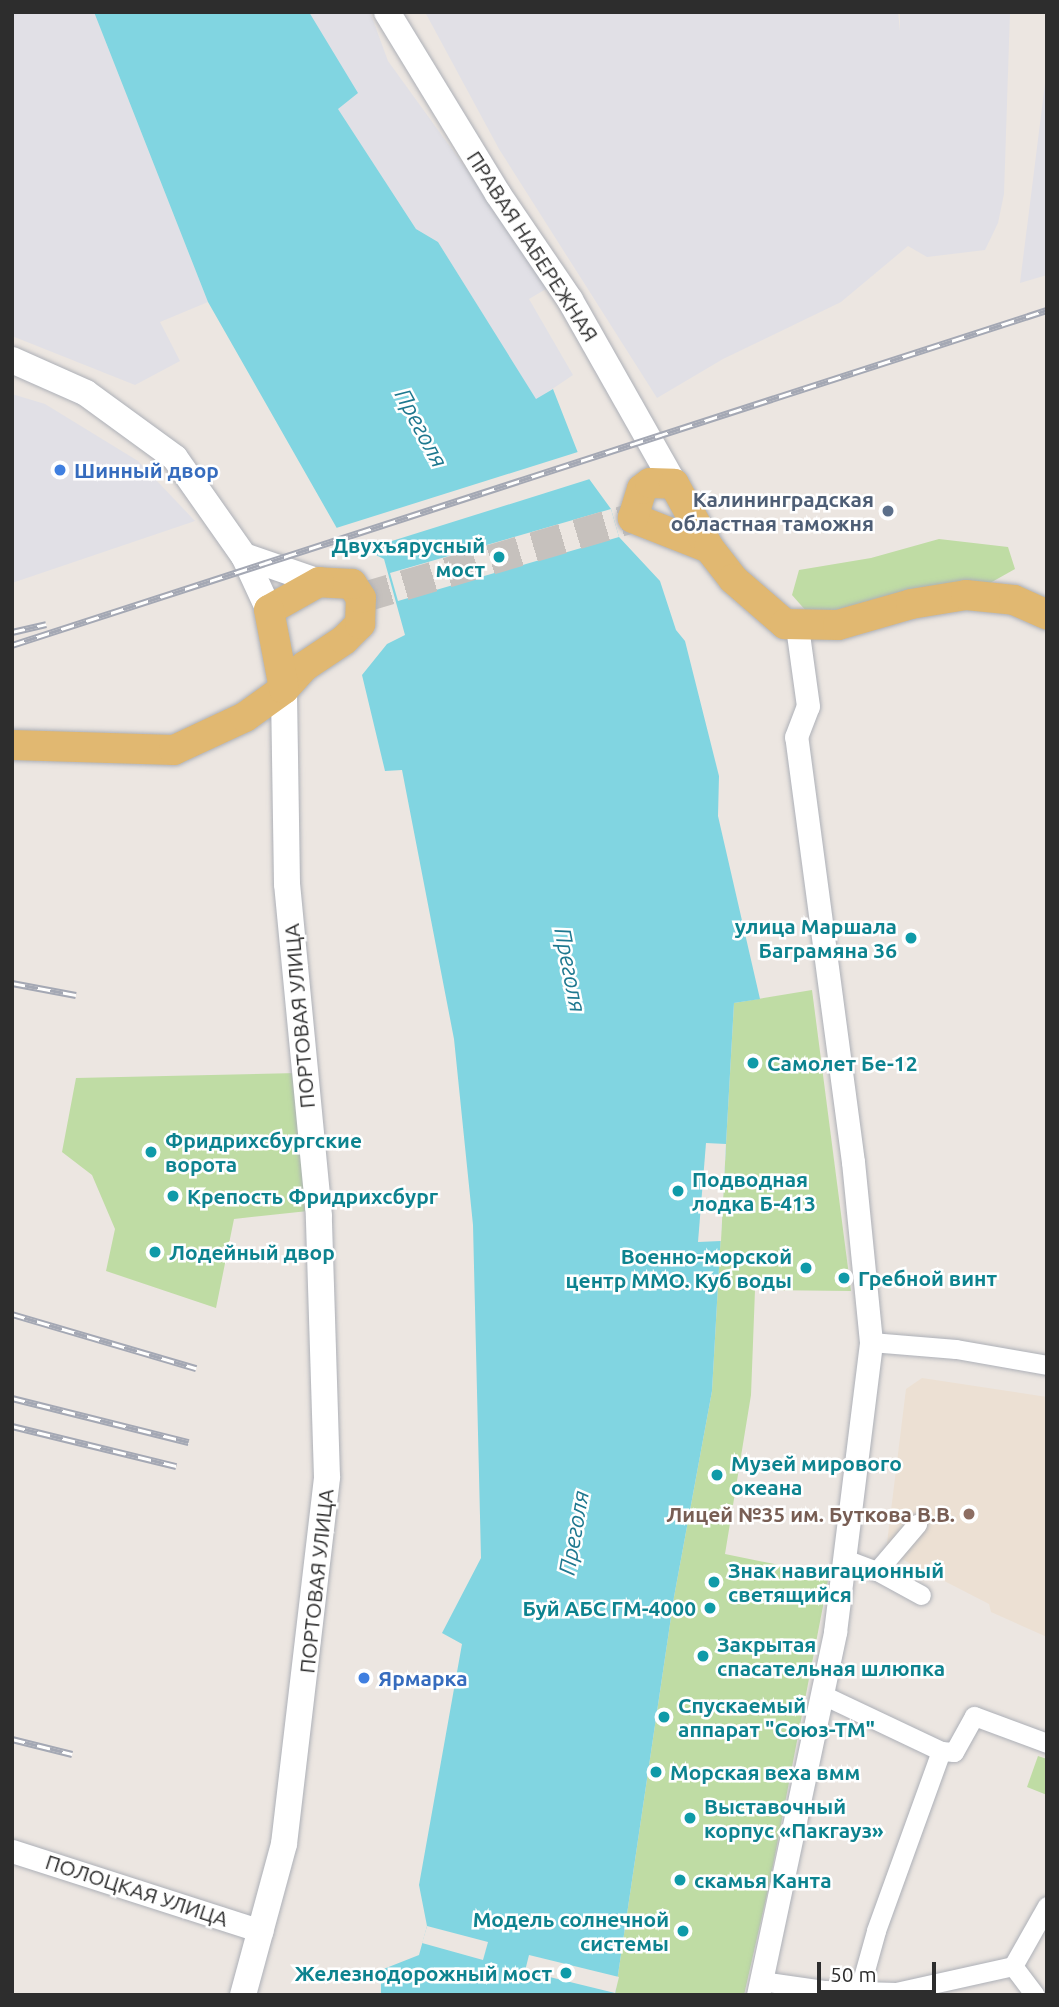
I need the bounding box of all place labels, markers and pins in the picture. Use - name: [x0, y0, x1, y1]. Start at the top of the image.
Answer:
- place label: Шинный двор: [74, 457, 219, 483]
- marker: Шинный двор: [52, 462, 68, 478]
- place label: Калининградская областная таможня: [671, 486, 874, 536]
- marker: Калининградская областная таможня: [880, 503, 896, 519]
- place label: Двухъярусный мост: [331, 532, 485, 582]
- marker: Двухъярусный мост: [491, 549, 507, 565]
- place label: улица Маршала Баграмяна 36: [735, 913, 897, 963]
- marker: улица Маршала Баграмяна 36: [903, 930, 919, 946]
- place label: Самолет Бе-12: [767, 1050, 917, 1076]
- marker: Самолет Бе-12: [745, 1055, 761, 1071]
- place label: Фридрихсбургские ворота: [165, 1127, 362, 1177]
- marker: Фридрихсбургские ворота: [143, 1144, 159, 1160]
- place label: Подводная лодка Б-413: [692, 1166, 816, 1216]
- place label: Крепость Фридрихсбург: [187, 1183, 438, 1209]
- marker: Подводная лодка Б-413: [670, 1183, 686, 1199]
- marker: Крепость Фридрихсбург: [165, 1188, 181, 1204]
- place label: Лодейный двор: [169, 1239, 335, 1265]
- place label: Военно-морской центр ММО. Куб воды: [566, 1243, 792, 1293]
- marker: Лодейный двор: [147, 1244, 163, 1260]
- marker: Военно-морской центр ММО. Куб воды: [798, 1260, 814, 1276]
- place label: Гребной винт: [858, 1265, 997, 1291]
- marker: Гребной винт: [836, 1270, 852, 1286]
- place label: Музей мирового океана: [731, 1450, 902, 1500]
- marker: Музей мирового океана: [709, 1467, 725, 1483]
- place label: Лицей №35 им. Буткова В.В.: [666, 1501, 955, 1527]
- marker: Лицей №35 им. Буткова В.В.: [961, 1506, 977, 1522]
- place label: Знак навигационный светящийся: [728, 1557, 944, 1607]
- marker: Знак навигационный светящийся: [706, 1574, 722, 1590]
- place label: Буй АБС ГМ-4000: [522, 1595, 696, 1621]
- marker: Буй АБС ГМ-4000: [702, 1600, 718, 1616]
- place label: Закрытая спасательная шлюпка: [717, 1631, 945, 1681]
- marker: Закрытая спасательная шлюпка: [695, 1648, 711, 1664]
- place label: Ярмарка: [378, 1665, 468, 1691]
- marker: Ярмарка: [356, 1670, 372, 1686]
- place label: Спускаемый аппарат "Союз-ТМ": [678, 1692, 875, 1742]
- marker: Спускаемый аппарат "Союз-ТМ": [656, 1709, 672, 1725]
- place label: Морская веха вмм: [670, 1759, 860, 1785]
- marker: Морская веха вмм: [648, 1764, 664, 1780]
- place label: Выставочный корпус «Пакгауз»: [704, 1793, 884, 1843]
- marker: Выставочный корпус «Пакгауз»: [682, 1810, 698, 1826]
- place label: скамья Канта: [694, 1867, 832, 1893]
- marker: скамья Канта: [672, 1872, 688, 1888]
- place label: Модель солнечной системы: [473, 1906, 669, 1956]
- marker: Модель солнечной системы: [675, 1923, 691, 1939]
- place label: Железнодорожный мост: [295, 1960, 552, 1986]
- marker: Железнодорожный мост: [558, 1965, 574, 1981]

